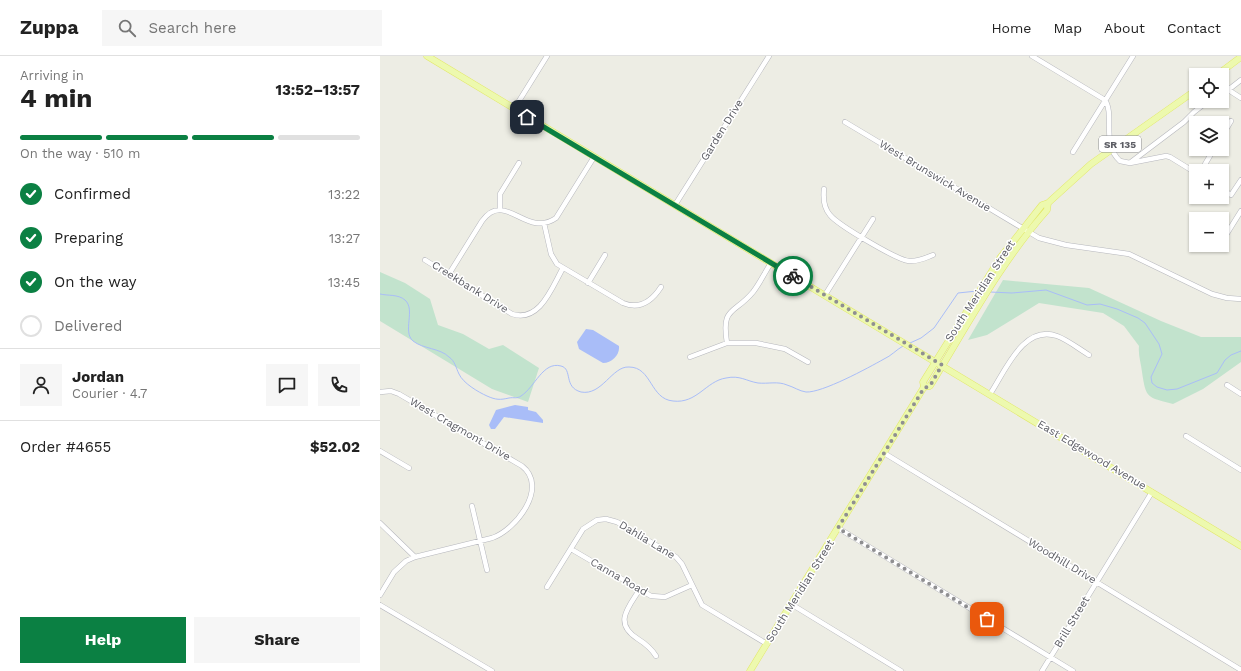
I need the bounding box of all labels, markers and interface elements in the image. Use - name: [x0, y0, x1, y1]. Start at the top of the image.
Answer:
- search box: [102, 10, 382, 46]
- text: Zuppa: [20, 16, 78, 39]
- icon: search: [116, 17, 138, 39]
- text: Search here: [148, 19, 236, 37]
- text: Home: [991, 20, 1031, 36]
- text: Map: [1053, 20, 1082, 36]
- text: About: [1104, 20, 1145, 36]
- text: Contact: [1167, 20, 1221, 36]
- text: Arriving in: [20, 68, 84, 83]
- map controls: [1189, 68, 1229, 252]
- button: locate: [1189, 68, 1229, 108]
- text: 13:52–13:57: [275, 81, 360, 99]
- text: 4 min: [20, 83, 92, 113]
- street label: Garden Drive: [698, 97, 746, 163]
- pin: [510, 100, 544, 134]
- icon: home: [516, 106, 538, 128]
- button: layers: [1189, 116, 1229, 156]
- road number: SR 135: [1099, 136, 1141, 152]
- street label: West Brunswick Avenue: [877, 137, 993, 215]
- text: On the way · 510 m: [20, 146, 140, 161]
- button: +: [1189, 164, 1229, 204]
- icon: check: [20, 183, 42, 205]
- text: Confirmed: [54, 185, 131, 203]
- text: 13:22: [328, 187, 360, 202]
- button: −: [1189, 212, 1229, 252]
- icon: check: [20, 227, 42, 249]
- text: Preparing: [54, 229, 123, 247]
- text: 13:27: [329, 231, 360, 246]
- street label: South Meridian Street: [942, 237, 1018, 344]
- courier: [773, 256, 813, 296]
- street label: Creekbank Drive: [429, 258, 511, 316]
- icon: bike: [782, 265, 804, 287]
- icon: check: [20, 271, 42, 293]
- text: On the way: [54, 273, 136, 291]
- text: 13:45: [328, 275, 360, 290]
- text: Delivered: [54, 317, 122, 335]
- button: person: [20, 364, 62, 406]
- button: chat: [266, 364, 308, 406]
- button: phone: [318, 364, 360, 406]
- text: Jordan: [72, 368, 124, 386]
- text: Courier · 4.7: [72, 386, 147, 401]
- street label: West Cragmont Drive: [407, 395, 513, 463]
- street label: East Edgewood Avenue: [1035, 417, 1149, 493]
- text: Order #4655: [20, 438, 111, 456]
- text: $52.02: [310, 438, 360, 456]
- street label: Dahlia Lane: [617, 518, 677, 562]
- street label: Woodhill Drive: [1025, 535, 1099, 587]
- street label: South Meridian Street: [763, 537, 837, 645]
- street label: Canna Road: [588, 555, 650, 599]
- street label: Brill Street: [1052, 594, 1093, 650]
- pin: [970, 602, 1004, 636]
- icon: bag: [976, 608, 998, 630]
- button: Help: [20, 617, 186, 663]
- button: Share: [194, 617, 360, 663]

